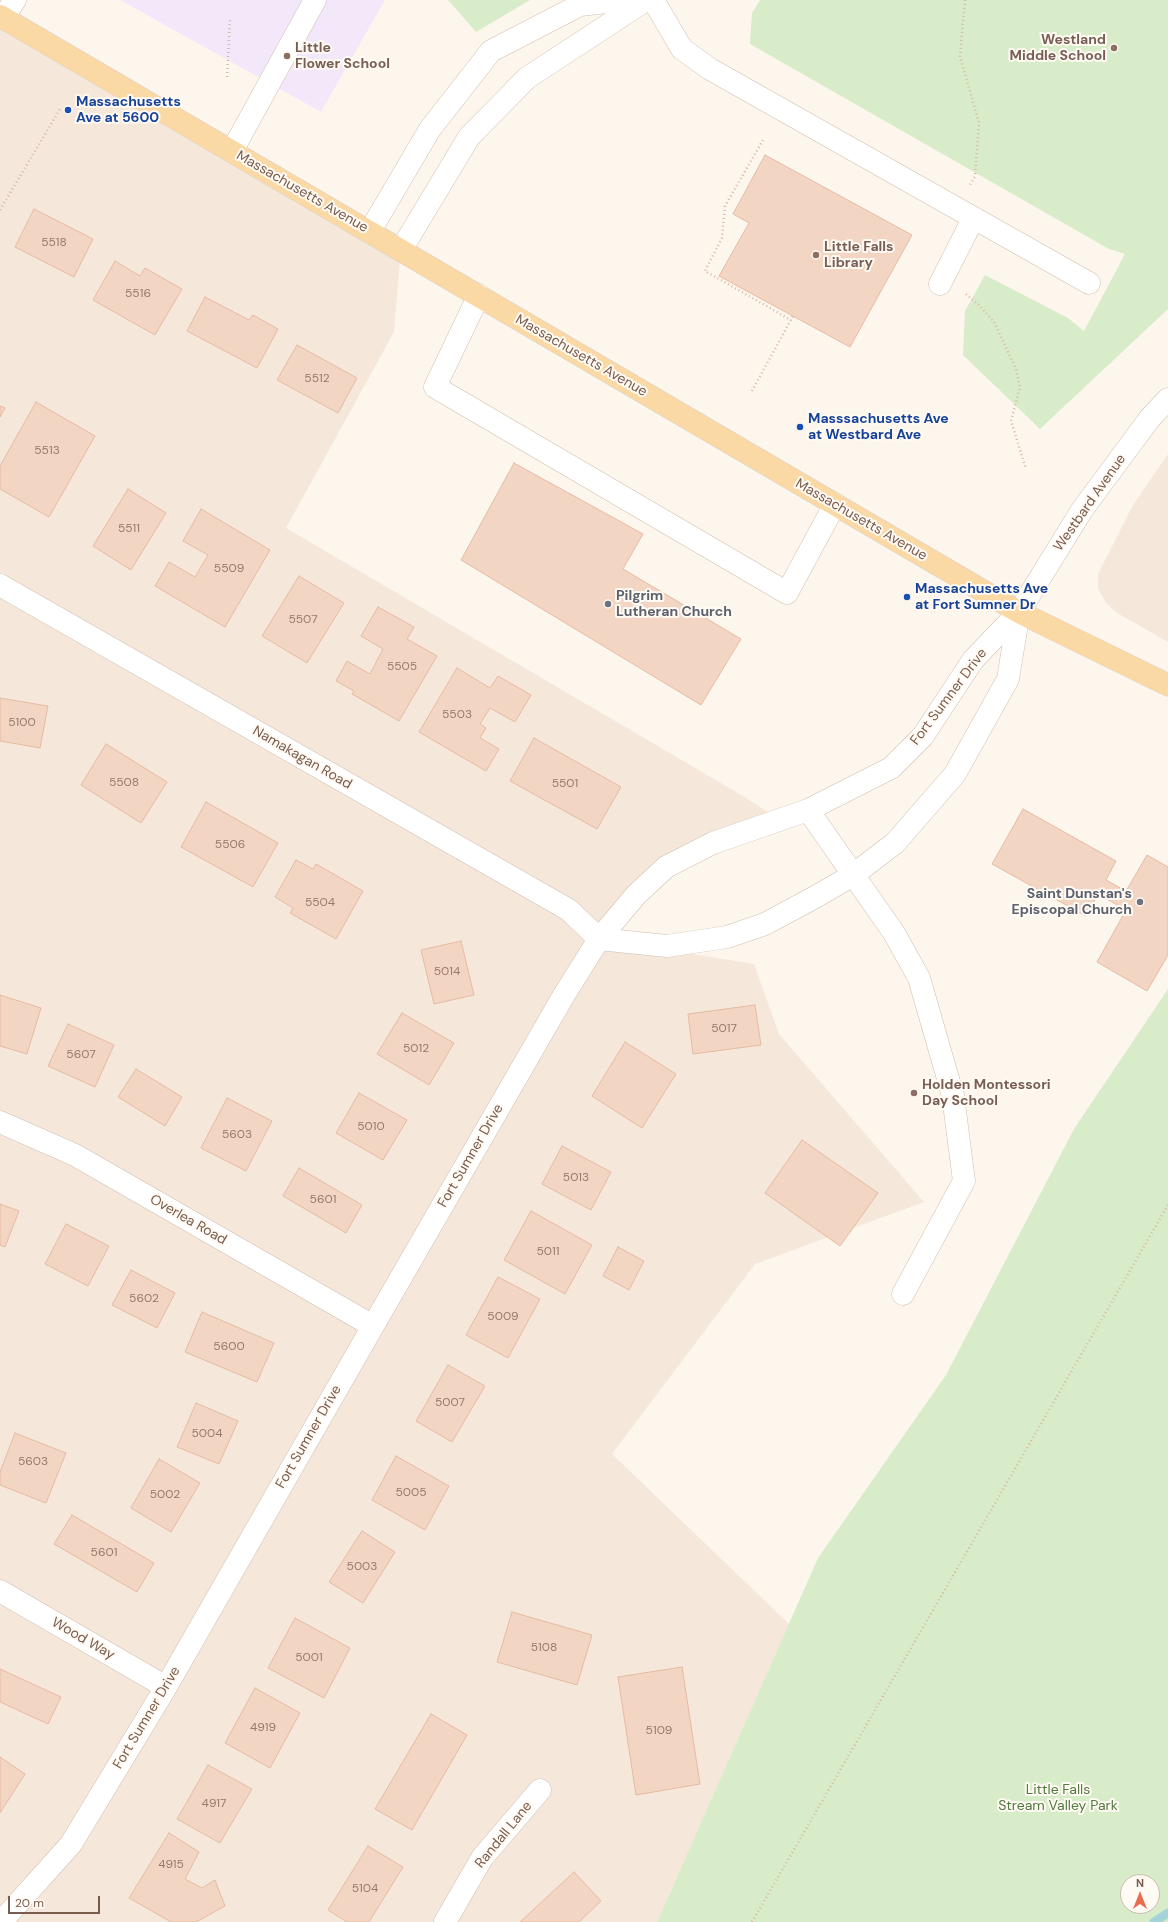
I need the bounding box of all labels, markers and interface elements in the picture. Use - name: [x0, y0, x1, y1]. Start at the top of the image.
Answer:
- place label: Westland Middle School: [1010, 32, 1106, 64]
- place label: Little Flower School: [295, 40, 390, 72]
- marker: Westland Middle School: [1109, 43, 1119, 53]
- marker: Little Flower School: [282, 51, 292, 61]
- place label: Massachusetts Ave at 5600: [76, 94, 181, 126]
- marker: Massachusetts Ave at 5600: [63, 105, 73, 115]
- street label: Massachusetts Avenue: [233, 147, 371, 237]
- house number: 5518: [41, 236, 67, 250]
- place label: Little Falls Library: [824, 239, 894, 272]
- marker: Little Falls Library: [811, 250, 821, 260]
- house number: 5516: [125, 287, 151, 301]
- street label: Massachusetts Avenue: [512, 311, 650, 401]
- house number: 5512: [304, 372, 330, 386]
- place label: Masssachusetts Ave at Westbard Ave: [808, 411, 949, 444]
- marker: Masssachusetts Ave at Westbard Ave: [795, 422, 805, 432]
- house number: 5513: [34, 444, 60, 458]
- street label: Westbard Avenue: [1050, 451, 1130, 555]
- street label: Massachusetts Avenue: [792, 475, 930, 565]
- house number: 5511: [118, 522, 140, 536]
- house number: 5509: [214, 562, 244, 576]
- place label: Massachusetts Ave at Fort Sumner Dr: [915, 581, 1048, 614]
- place label: Pilgrim Lutheran Church: [616, 588, 732, 620]
- marker: Massachusetts Ave at Fort Sumner Dr: [902, 592, 912, 602]
- marker: Pilgrim Lutheran Church: [603, 599, 613, 609]
- house number: 5507: [288, 613, 318, 627]
- street label: Fort Sumner Drive: [907, 645, 991, 749]
- house number: 5505: [387, 660, 417, 674]
- house number: 5503: [442, 708, 472, 722]
- house number: 5100: [8, 716, 36, 730]
- street label: Namakagan Road: [249, 723, 355, 793]
- house number: 5508: [109, 776, 139, 790]
- house number: 5501: [552, 777, 578, 791]
- house number: 5506: [215, 838, 245, 852]
- place label: Saint Dunstan's Episcopal Church: [1012, 886, 1132, 918]
- house number: 5504: [305, 896, 335, 910]
- marker: Saint Dunstan's Episcopal Church: [1135, 897, 1145, 907]
- house number: 5014: [434, 965, 460, 979]
- house number: 5017: [711, 1022, 737, 1036]
- house number: 5012: [403, 1042, 429, 1056]
- house number: 5607: [66, 1048, 96, 1062]
- place label: Holden Montessori Day School: [922, 1077, 1051, 1110]
- marker: Holden Montessori Day School: [909, 1088, 919, 1098]
- street label: Fort Sumner Drive: [435, 1101, 507, 1211]
- house number: 5010: [357, 1120, 385, 1134]
- house number: 5603: [222, 1128, 252, 1142]
- house number: 5013: [563, 1171, 589, 1185]
- street label: Overlea Road: [147, 1191, 229, 1249]
- house number: 5601: [310, 1193, 336, 1207]
- house number: 5011: [536, 1245, 560, 1259]
- house number: 5602: [129, 1292, 159, 1306]
- house number: 5009: [487, 1310, 519, 1324]
- house number: 5600: [213, 1340, 245, 1354]
- street label: Fort Sumner Drive: [273, 1382, 345, 1492]
- house number: 5007: [435, 1396, 465, 1410]
- house number: 5004: [191, 1427, 223, 1441]
- house number: 5603: [18, 1455, 48, 1469]
- house number: 5005: [395, 1486, 427, 1500]
- house number: 5002: [150, 1488, 180, 1502]
- house number: 5601: [91, 1546, 117, 1560]
- house number: 5003: [347, 1560, 377, 1574]
- street label: Wood Way: [48, 1614, 118, 1664]
- house number: 5108: [531, 1641, 557, 1655]
- house number: 5001: [295, 1651, 323, 1665]
- street label: Fort Sumner Drive: [110, 1664, 184, 1772]
- house number: 4919: [250, 1721, 276, 1735]
- house number: 5109: [646, 1724, 672, 1738]
- park label: Little Falls Stream Valley Park: [998, 1782, 1118, 1814]
- house number: 4917: [202, 1797, 226, 1811]
- street label: Randall Lane: [472, 1798, 536, 1872]
- house number: 4915: [158, 1858, 184, 1872]
- north arrow: [1120, 1874, 1160, 1914]
- text: N: [1136, 1876, 1144, 1890]
- house number: 5104: [352, 1882, 378, 1896]
- scale bar: [10, 1888, 102, 1914]
- text: 20 m: [15, 1895, 44, 1911]

